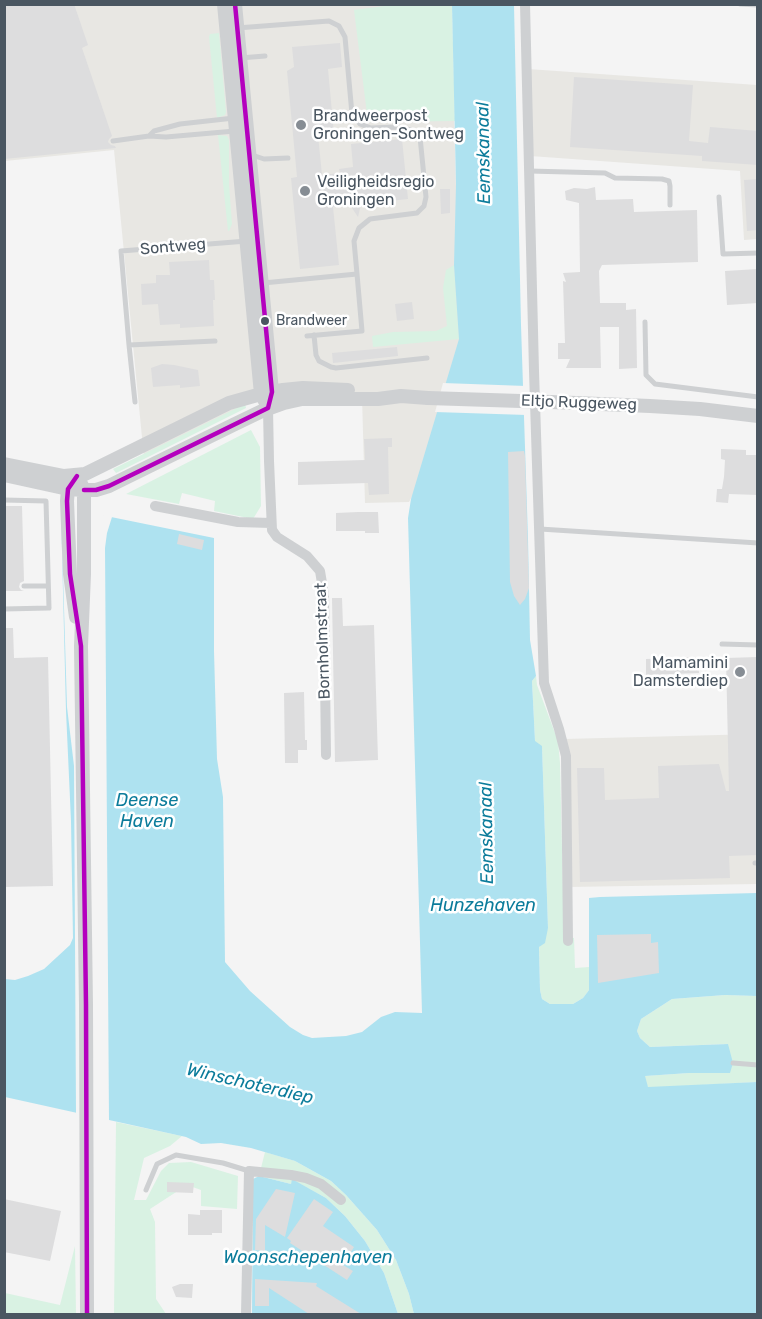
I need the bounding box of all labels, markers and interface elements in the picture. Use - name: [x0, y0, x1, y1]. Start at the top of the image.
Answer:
- water label: Eemskanaal: [472, 102, 496, 204]
- place label: Brandweerpost Groningen-Sontweg: [313, 106, 464, 144]
- marker: Brandweerpost Groningen-Sontweg: [294, 118, 308, 132]
- place label: Veiligheidsregio Groningen: [317, 172, 435, 210]
- marker: Veiligheidsregio Groningen: [298, 184, 312, 198]
- street label: Sontweg: [139, 235, 207, 259]
- place label: Brandweer: [276, 313, 347, 329]
- marker: Brandweer: [259, 315, 271, 327]
- street label: Eltjo Ruggeweg: [521, 391, 637, 415]
- street label: Bornholmstraat: [311, 582, 335, 700]
- place label: Mamamini Damsterdiep: [633, 653, 728, 691]
- marker: Mamamini Damsterdiep: [733, 665, 747, 679]
- water label: Eemskanaal: [475, 782, 499, 884]
- water label: Deense Haven: [116, 790, 178, 832]
- water label: Hunzehaven: [430, 895, 536, 917]
- water label: Winschoterdiep: [185, 1059, 315, 1109]
- water label: Woonschepenhaven: [223, 1247, 393, 1269]

